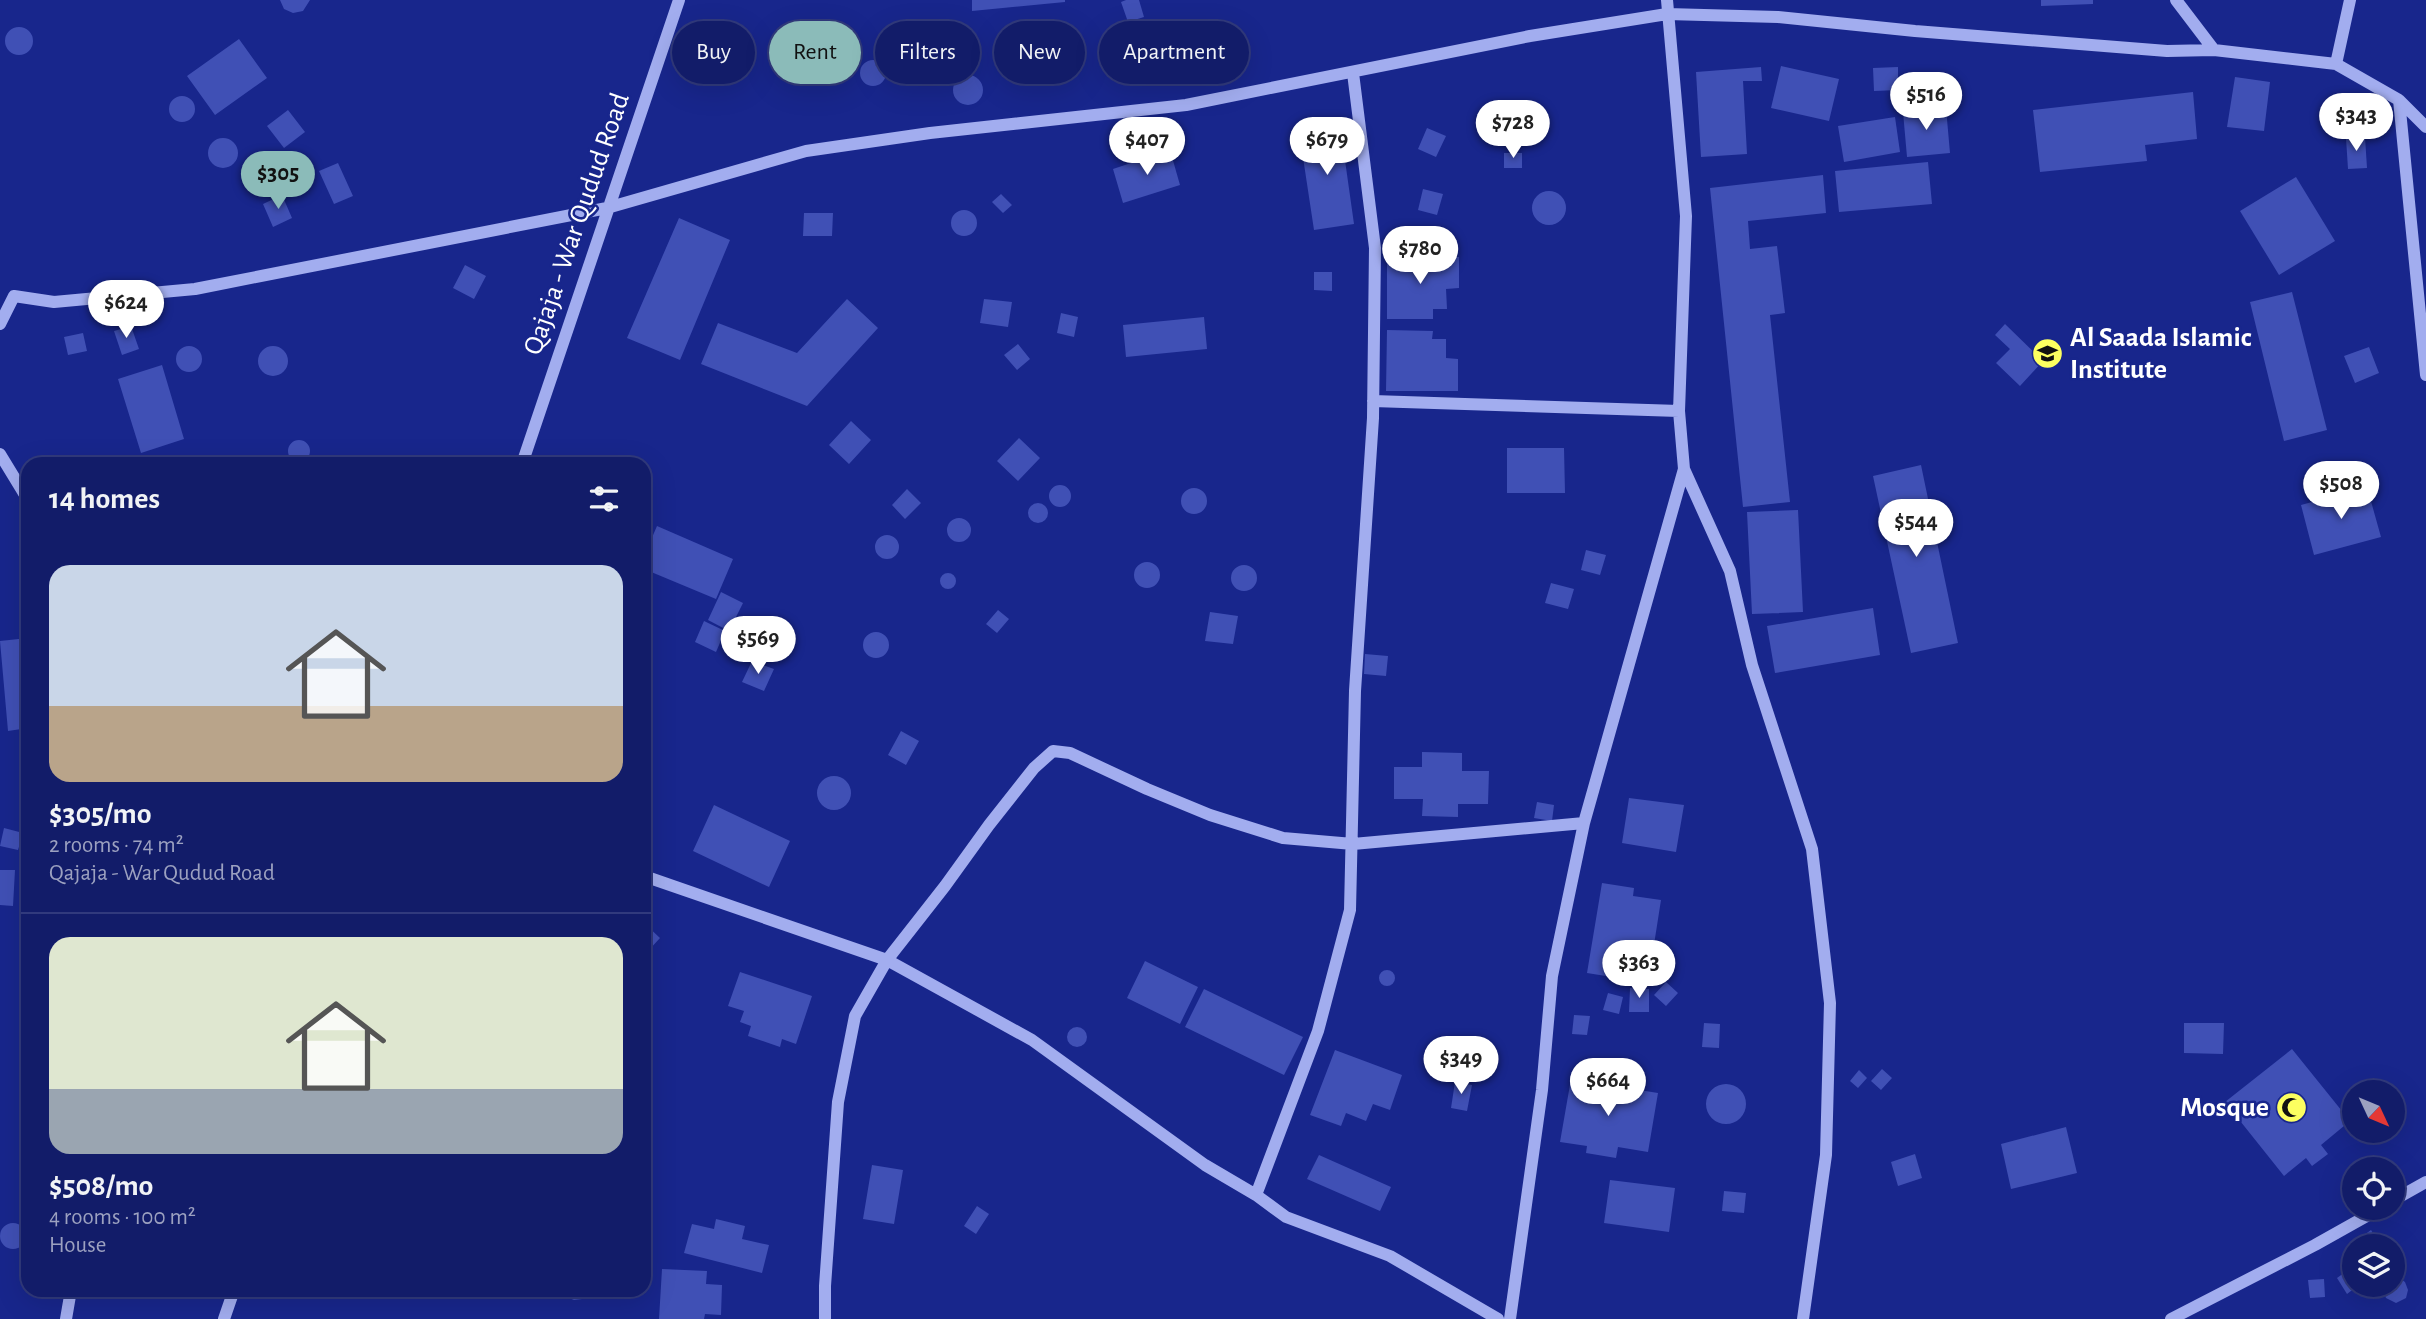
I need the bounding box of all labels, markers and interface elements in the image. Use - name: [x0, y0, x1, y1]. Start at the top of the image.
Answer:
- chip: Buy: [672, 21, 755, 84]
- chip: Rent: [769, 21, 861, 84]
- chip: Filters: [875, 21, 980, 84]
- chip: New: [994, 21, 1085, 84]
- chip: Apartment: [1099, 21, 1249, 84]
- pin: $516: [1885, 72, 1967, 132]
- text: $516: [1906, 83, 1946, 106]
- street label: Qajaja - War Qudud Road: [519, 89, 635, 359]
- pin: $343: [2315, 94, 2397, 153]
- pin: $728: [1472, 100, 1554, 160]
- text: $343: [2335, 104, 2377, 127]
- text: $728: [1492, 111, 1534, 134]
- pin: $407: [1106, 118, 1188, 177]
- pin: $679: [1286, 118, 1368, 177]
- text: $407: [1125, 128, 1169, 151]
- text: $679: [1306, 128, 1348, 151]
- pin: $305: [237, 152, 319, 211]
- text: $305: [257, 162, 299, 185]
- pin: $780: [1379, 226, 1461, 286]
- text: $780: [1398, 237, 1442, 260]
- pin: $624: [85, 280, 167, 340]
- text: $624: [104, 291, 148, 314]
- place label: Al Saada Islamic Institute: [2070, 324, 2252, 384]
- school or university icon: Al Saada Islamic Institute: [2030, 337, 2064, 371]
- pin: $508: [2300, 462, 2382, 521]
- text: $508: [2319, 472, 2363, 495]
- icon: filters: [585, 480, 623, 518]
- text: 14 homes: [49, 484, 160, 514]
- pin: $544: [1875, 500, 1957, 559]
- text: $544: [1894, 510, 1938, 533]
- icon: home: [273, 611, 399, 737]
- pin: $569: [717, 616, 799, 676]
- text: $569: [737, 627, 779, 650]
- text: $305/mo: [49, 799, 152, 829]
- text: 2 rooms · 74 m²: [49, 834, 184, 857]
- text: Qajaja - War Qudud Road: [49, 862, 275, 885]
- pin: $363: [1598, 940, 1680, 1000]
- text: $363: [1618, 951, 1660, 974]
- icon: home: [273, 983, 399, 1109]
- pin: $349: [1420, 1036, 1502, 1096]
- text: $349: [1440, 1047, 1482, 1070]
- pin: $664: [1567, 1058, 1649, 1118]
- text: $664: [1586, 1069, 1630, 1092]
- north arrow: [2342, 1080, 2404, 1143]
- map controls: [2342, 1080, 2405, 1297]
- mosque icon: Mosque: [2275, 1091, 2309, 1125]
- place label: Mosque: [2180, 1094, 2269, 1122]
- button: locate: [2342, 1157, 2405, 1220]
- text: $508/mo: [49, 1171, 153, 1201]
- text: 4 rooms · 100 m²: [49, 1206, 196, 1229]
- text: House: [49, 1234, 106, 1257]
- button: layers: [2342, 1234, 2405, 1297]

